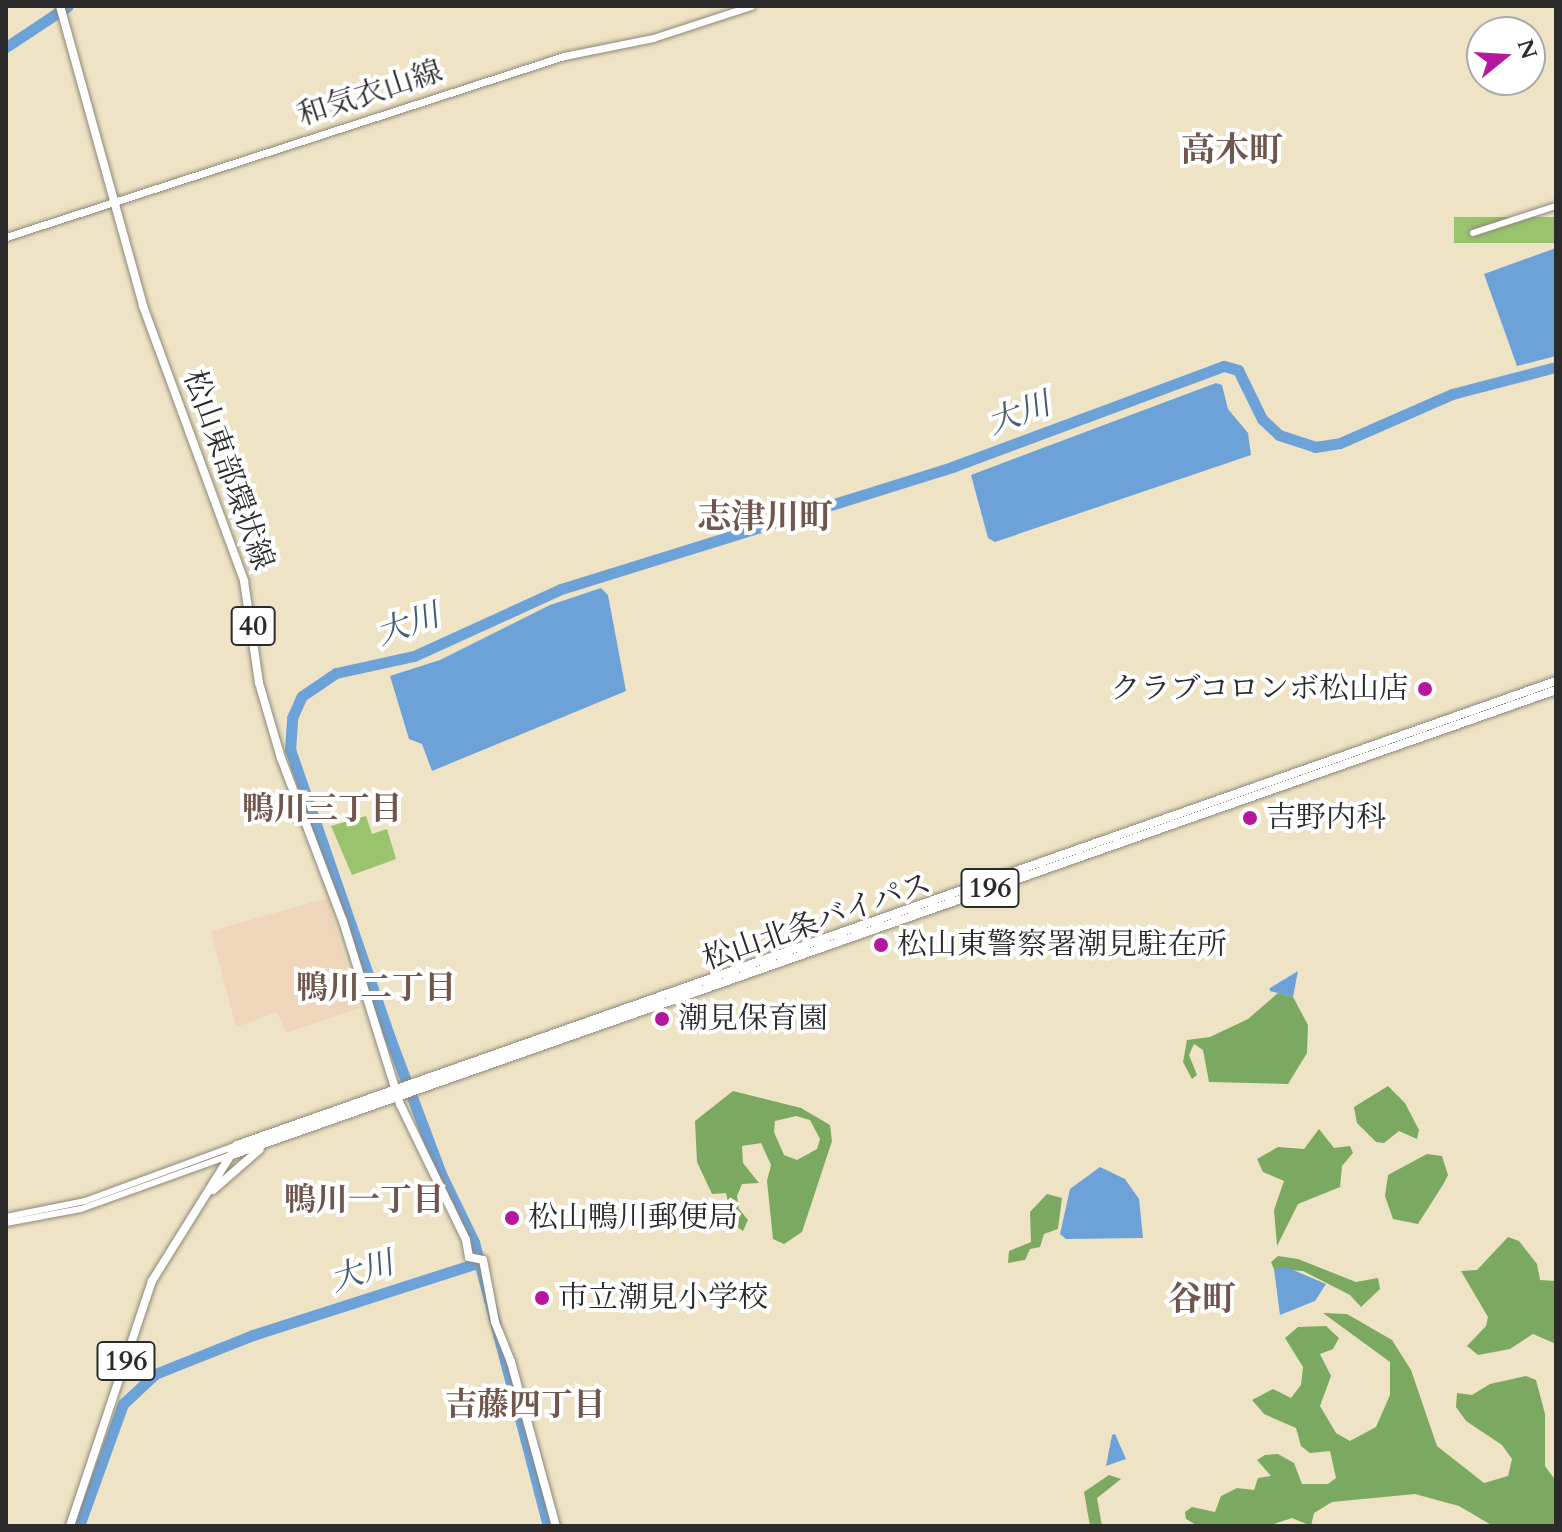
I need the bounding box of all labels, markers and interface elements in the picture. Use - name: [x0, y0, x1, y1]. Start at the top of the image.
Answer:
- north arrow: [1466, 16, 1546, 96]
- text: N: [1510, 35, 1544, 63]
- street label: 和気衣山線: [293, 54, 447, 134]
- district label: 高木町: [1181, 131, 1283, 171]
- street label: 松山東部環状線: [175, 365, 281, 575]
- water label: 大川: [982, 385, 1056, 443]
- district label: 志津川町: [697, 498, 833, 538]
- water label: 大川: [371, 596, 445, 654]
- road number: 40: [229, 602, 277, 650]
- place label: クラブコロンボ松山店: [1109, 671, 1409, 707]
- marker: クラブコロンボ松山店: [1416, 680, 1434, 698]
- district label: 鴨川三丁目: [242, 790, 402, 828]
- place label: 吉野内科: [1266, 800, 1386, 836]
- marker: 吉野内科: [1241, 809, 1259, 827]
- road number: 196: [960, 864, 1020, 912]
- street label: 松山北条バイパス: [698, 866, 936, 978]
- place label: 松山東警察署潮見駐在所: [897, 927, 1227, 963]
- marker: 松山東警察署潮見駐在所: [872, 936, 890, 954]
- district label: 鴨川二丁目: [296, 969, 456, 1007]
- place label: 潮見保育園: [678, 1001, 828, 1037]
- marker: 潮見保育園: [653, 1010, 671, 1028]
- district label: 鴨川一丁目: [284, 1181, 444, 1219]
- place label: 松山鴨川郵便局: [528, 1200, 738, 1236]
- marker: 松山鴨川郵便局: [503, 1209, 521, 1227]
- water label: 大川: [326, 1244, 398, 1300]
- place label: 市立潮見小学校: [558, 1280, 768, 1316]
- district label: 谷町: [1168, 1280, 1236, 1320]
- marker: 市立潮見小学校: [533, 1289, 551, 1307]
- road number: 196: [96, 1337, 156, 1385]
- district label: 吉藤四丁目: [445, 1386, 605, 1424]

